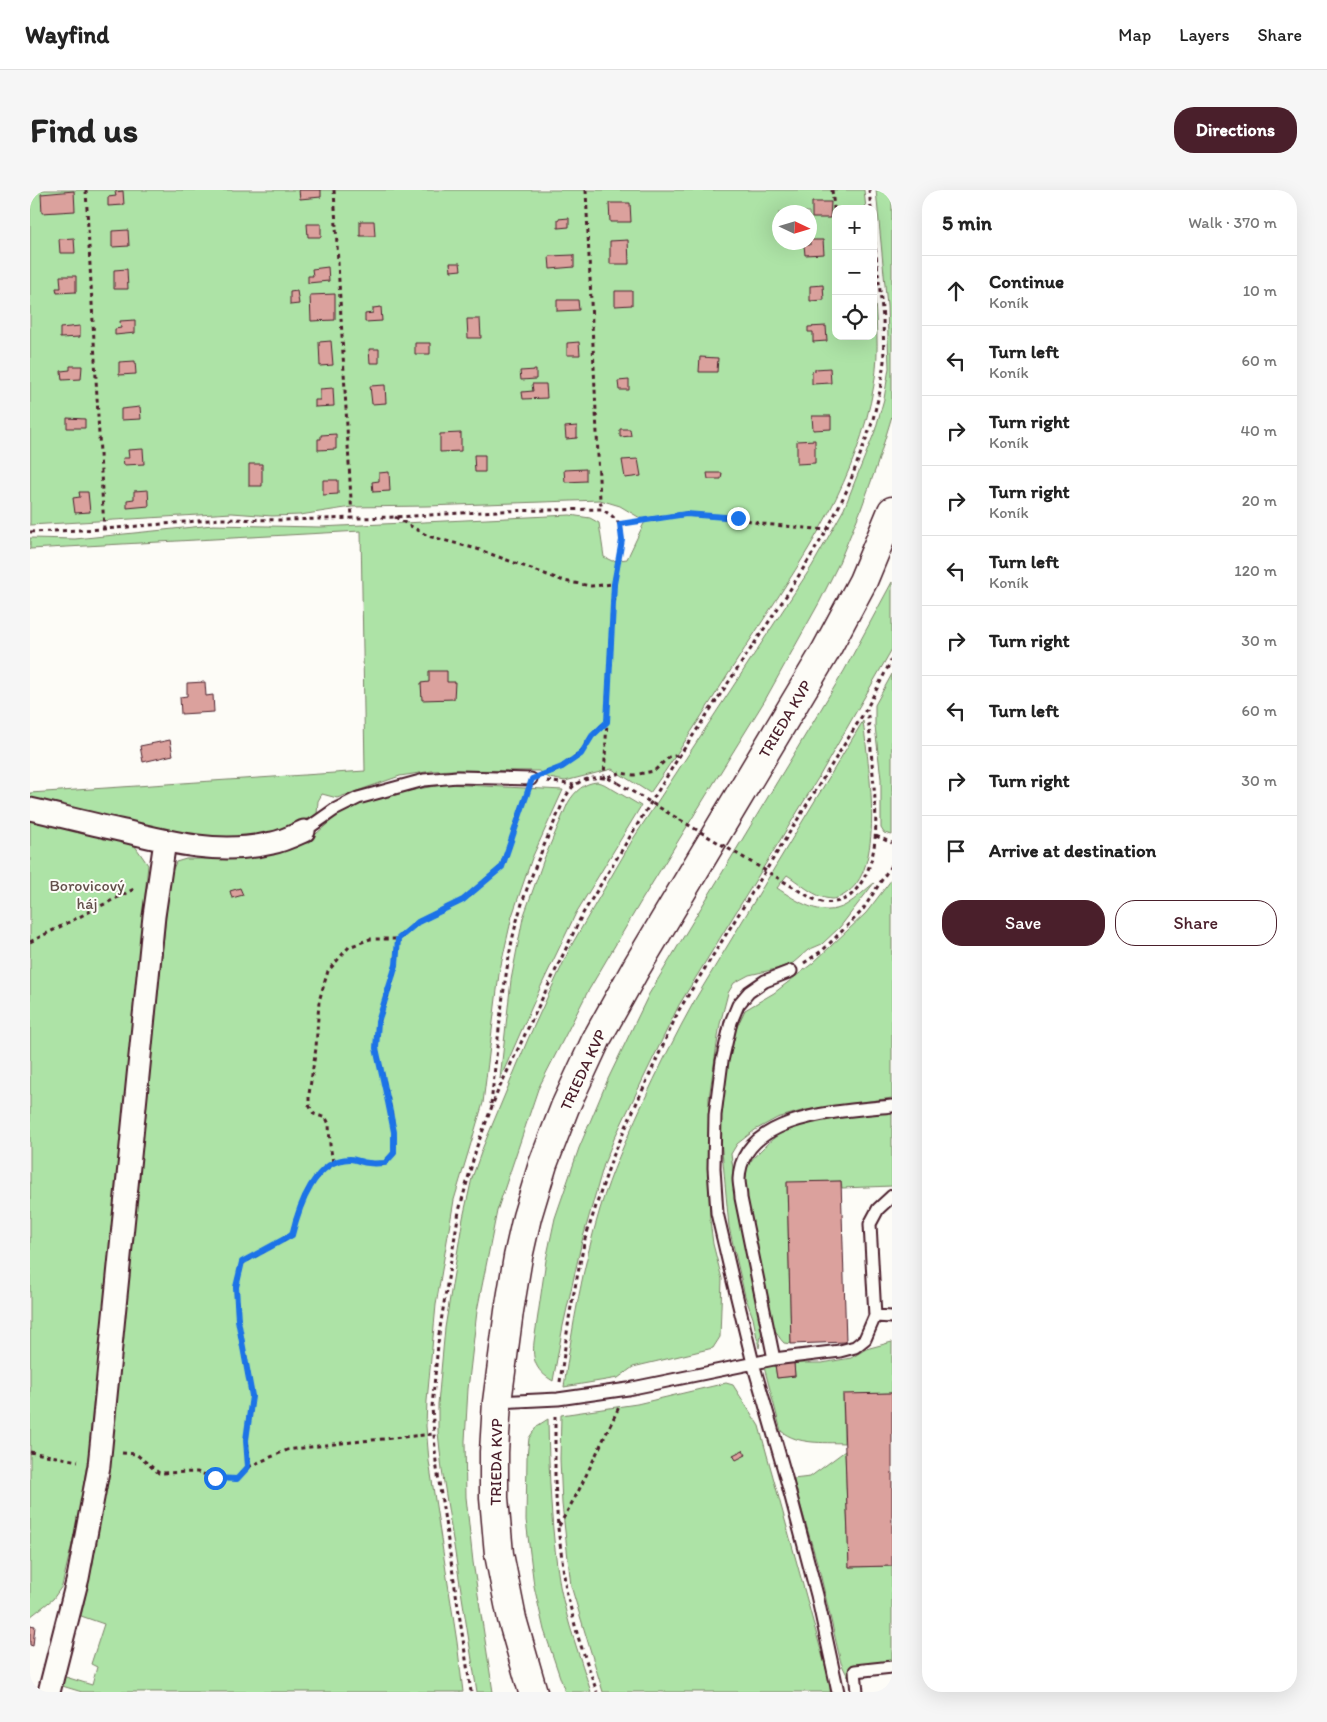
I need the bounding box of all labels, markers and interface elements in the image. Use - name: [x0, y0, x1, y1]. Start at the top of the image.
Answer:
- text: Wayfind: [25, 20, 109, 49]
- text: Map: [1118, 24, 1151, 46]
- text: Layers: [1179, 24, 1229, 46]
- text: Share: [1257, 24, 1302, 46]
- button: Directions: [1174, 107, 1297, 153]
- text: Find us: [30, 109, 138, 151]
- north arrow: [772, 205, 817, 250]
- map controls: [832, 205, 877, 340]
- button: +: [832, 205, 877, 250]
- text: 5 min: [942, 210, 992, 235]
- text: Walk · 370 m: [1188, 213, 1277, 232]
- button: −: [832, 250, 877, 295]
- text: Continue: [989, 270, 1064, 293]
- icon: ahead: [942, 277, 970, 305]
- text: 10 m: [1243, 281, 1277, 300]
- text: Koník: [989, 293, 1029, 312]
- button: locate: [832, 295, 877, 340]
- text: Turn left: [989, 340, 1059, 363]
- icon: left: [942, 347, 970, 375]
- text: 60 m: [1242, 351, 1277, 370]
- text: Koník: [989, 363, 1029, 382]
- text: Turn right: [989, 410, 1070, 433]
- icon: right: [942, 417, 970, 445]
- text: 40 m: [1240, 421, 1277, 440]
- text: Koník: [989, 433, 1029, 452]
- text: Turn right: [989, 480, 1070, 503]
- icon: right: [942, 487, 970, 515]
- text: 20 m: [1242, 491, 1277, 510]
- text: Koník: [989, 503, 1029, 522]
- route end: [727, 507, 750, 530]
- text: Turn left: [989, 550, 1059, 573]
- icon: left: [942, 557, 970, 585]
- text: 120 m: [1234, 561, 1277, 580]
- text: Koník: [989, 573, 1029, 592]
- icon: right: [942, 627, 970, 655]
- text: Turn right: [989, 629, 1070, 652]
- text: 30 m: [1241, 631, 1277, 650]
- street label: TRIEDA KVP: [754, 677, 816, 761]
- icon: left: [942, 697, 970, 725]
- text: Turn left: [989, 699, 1059, 722]
- text: 60 m: [1242, 701, 1277, 720]
- icon: right: [942, 767, 970, 795]
- text: Turn right: [989, 769, 1070, 792]
- text: 30 m: [1241, 771, 1277, 790]
- icon: arrive: [942, 837, 970, 865]
- text: Arrive at destination: [989, 839, 1156, 862]
- park label: Borovicový háj: [49, 876, 125, 913]
- button: Save: [942, 900, 1105, 946]
- button: Share: [1115, 900, 1277, 946]
- street label: TRIEDA KVP: [556, 1026, 610, 1114]
- street label: TRIEDA KVP: [486, 1418, 506, 1506]
- route start: [204, 1467, 227, 1490]

